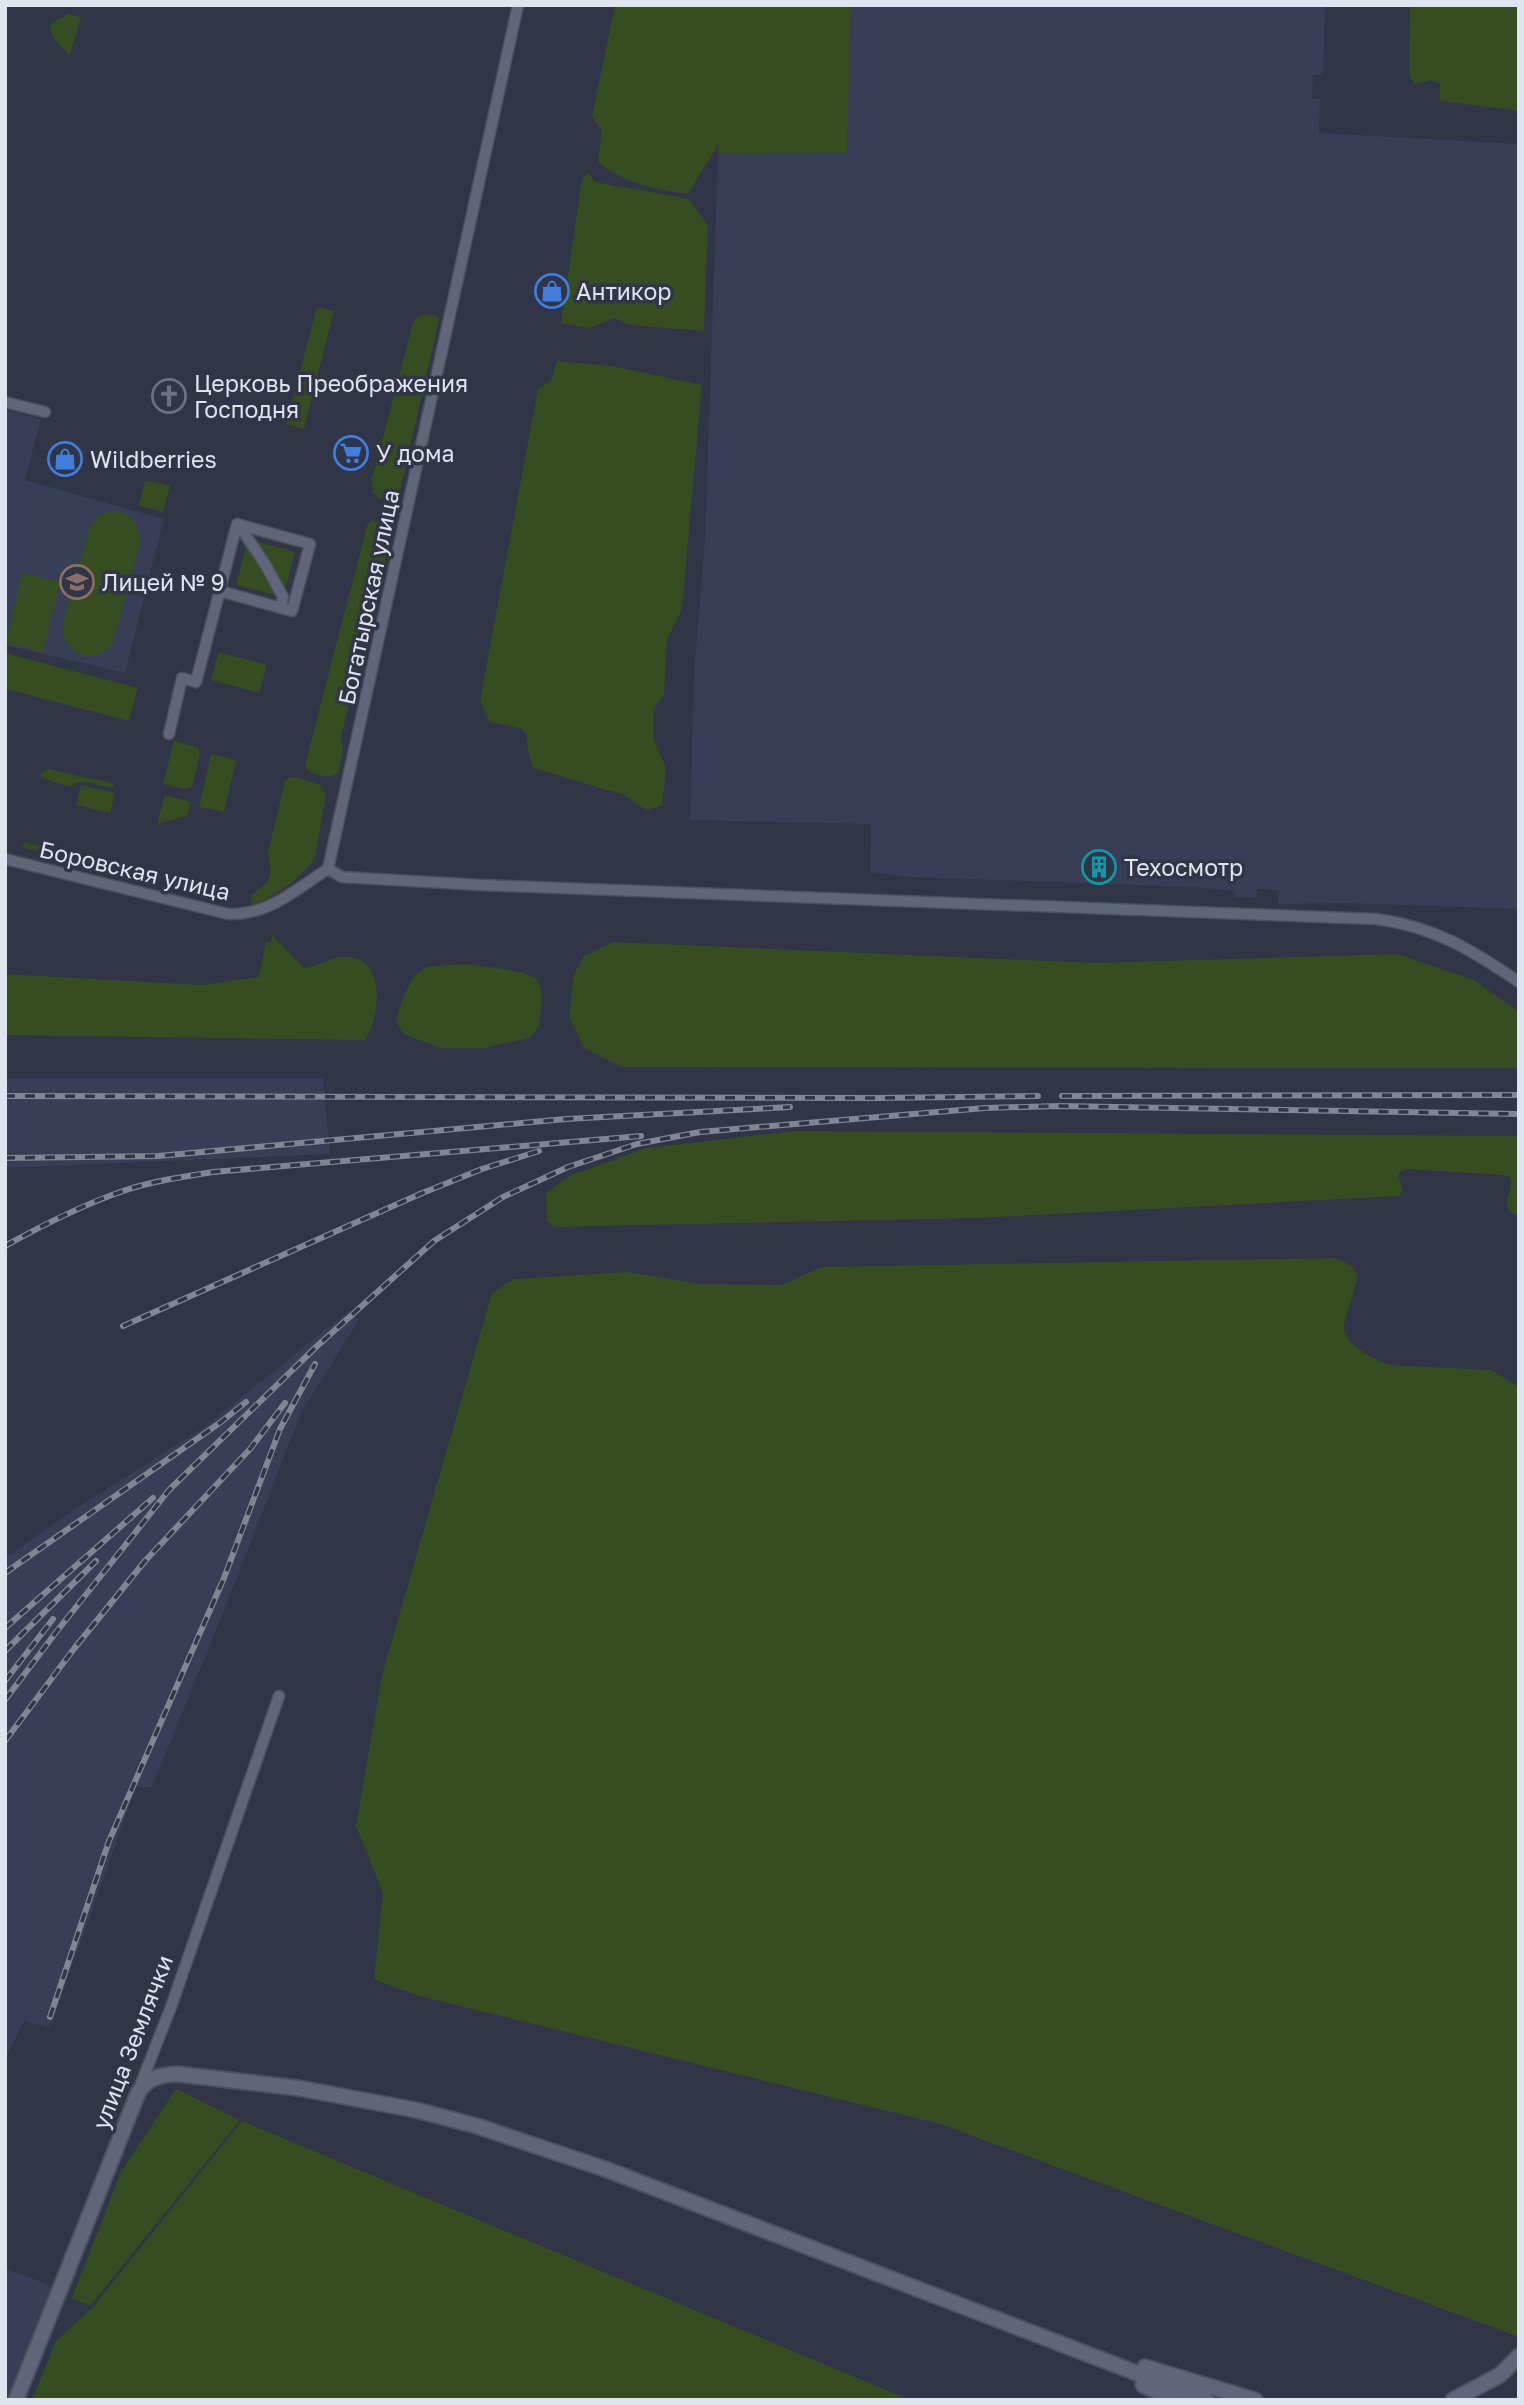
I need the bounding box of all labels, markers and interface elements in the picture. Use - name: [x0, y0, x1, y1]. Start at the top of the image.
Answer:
- shop icon: Антикор: [533, 272, 571, 310]
- place label: Антикор: [576, 277, 671, 305]
- place label: Церковь Преображения Господня: [194, 369, 468, 423]
- church icon: Церковь Преображения Господня: [150, 377, 188, 415]
- supermarket icon: У дома: [332, 434, 370, 472]
- place label: У дома: [376, 439, 454, 467]
- shop icon: Wildberries: [46, 440, 84, 478]
- place label: Wildberries: [90, 445, 217, 473]
- street label: Богатырская улица: [332, 487, 404, 707]
- school or university icon: Лицей № 9: [58, 563, 96, 601]
- place label: Лицей № 9: [102, 568, 225, 596]
- street label: Боровская улица: [37, 834, 233, 906]
- building icon: Техосмотр: [1080, 848, 1118, 886]
- place label: Техосмотр: [1124, 853, 1243, 881]
- street label: улица Землячки: [86, 1951, 178, 2133]

